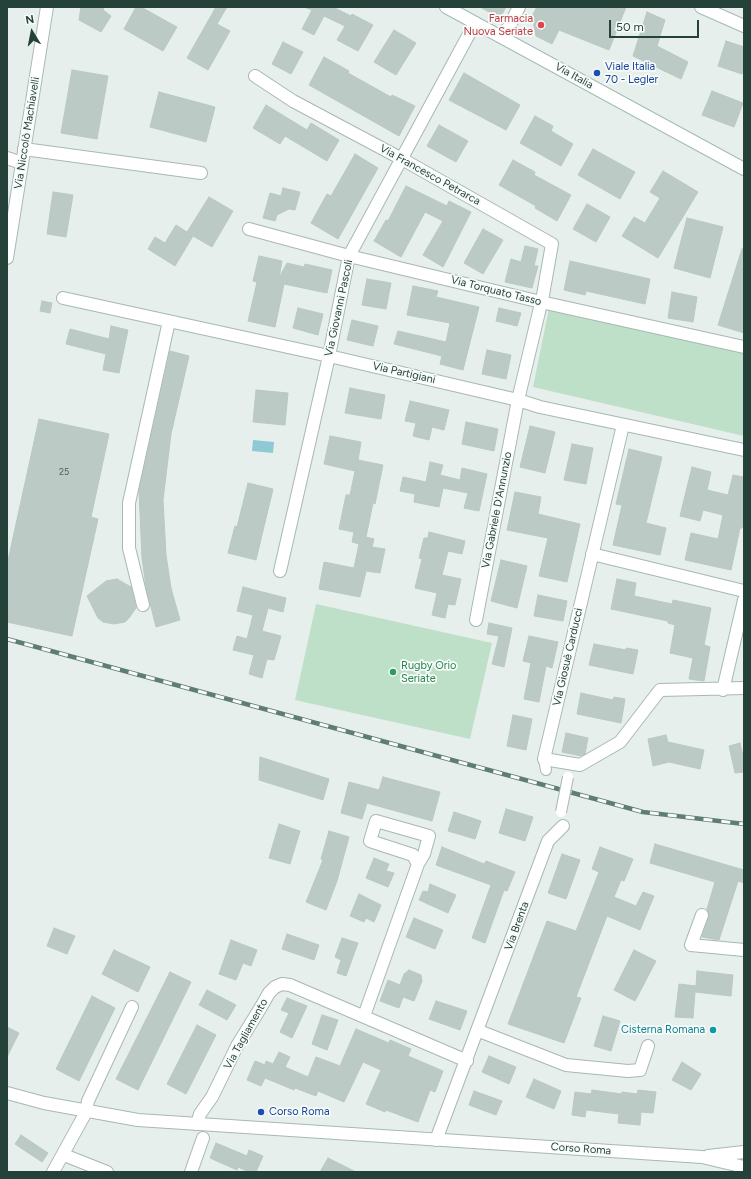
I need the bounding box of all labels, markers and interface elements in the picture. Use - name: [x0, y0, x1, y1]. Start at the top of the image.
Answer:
- north arrow: [12, 12, 52, 52]
- place label: Farmacia Nuova Seriate: [463, 12, 533, 38]
- scale bar: [611, 12, 701, 38]
- text: N: [24, 13, 35, 27]
- marker: Farmacia Nuova Seriate: [536, 20, 546, 30]
- text: 50 m: [616, 20, 644, 34]
- street label: Via Italia: [553, 60, 595, 92]
- place label: Viale Italia 70 - Legler: [605, 60, 658, 86]
- marker: Viale Italia 70 - Legler: [592, 68, 602, 78]
- street label: Via Niccolò Machiavelli: [12, 76, 42, 190]
- street label: Via Francesco Petrarca: [377, 142, 483, 208]
- street label: Via Giovanni Pascoli: [322, 258, 356, 358]
- street label: Via Torquato Tasso: [449, 273, 543, 309]
- street label: Via Partigiani: [371, 359, 437, 387]
- street label: Via Gabriele D'Annunzio: [479, 451, 515, 569]
- house number: 25: [59, 467, 69, 477]
- street label: Via Giosuè Carducci: [550, 607, 586, 707]
- place label: Rugby Orio Seriate: [401, 659, 456, 685]
- marker: Rugby Orio Seriate: [388, 667, 398, 677]
- street label: Via Brenta: [502, 900, 532, 952]
- street label: Via Tagliamento: [221, 996, 271, 1072]
- place label: Cisterna Romana: [621, 1023, 705, 1037]
- marker: Cisterna Romana: [708, 1025, 718, 1035]
- place label: Corso Roma: [269, 1105, 329, 1119]
- marker: Corso Roma: [256, 1107, 266, 1117]
- street label: Corso Roma: [550, 1140, 612, 1158]

